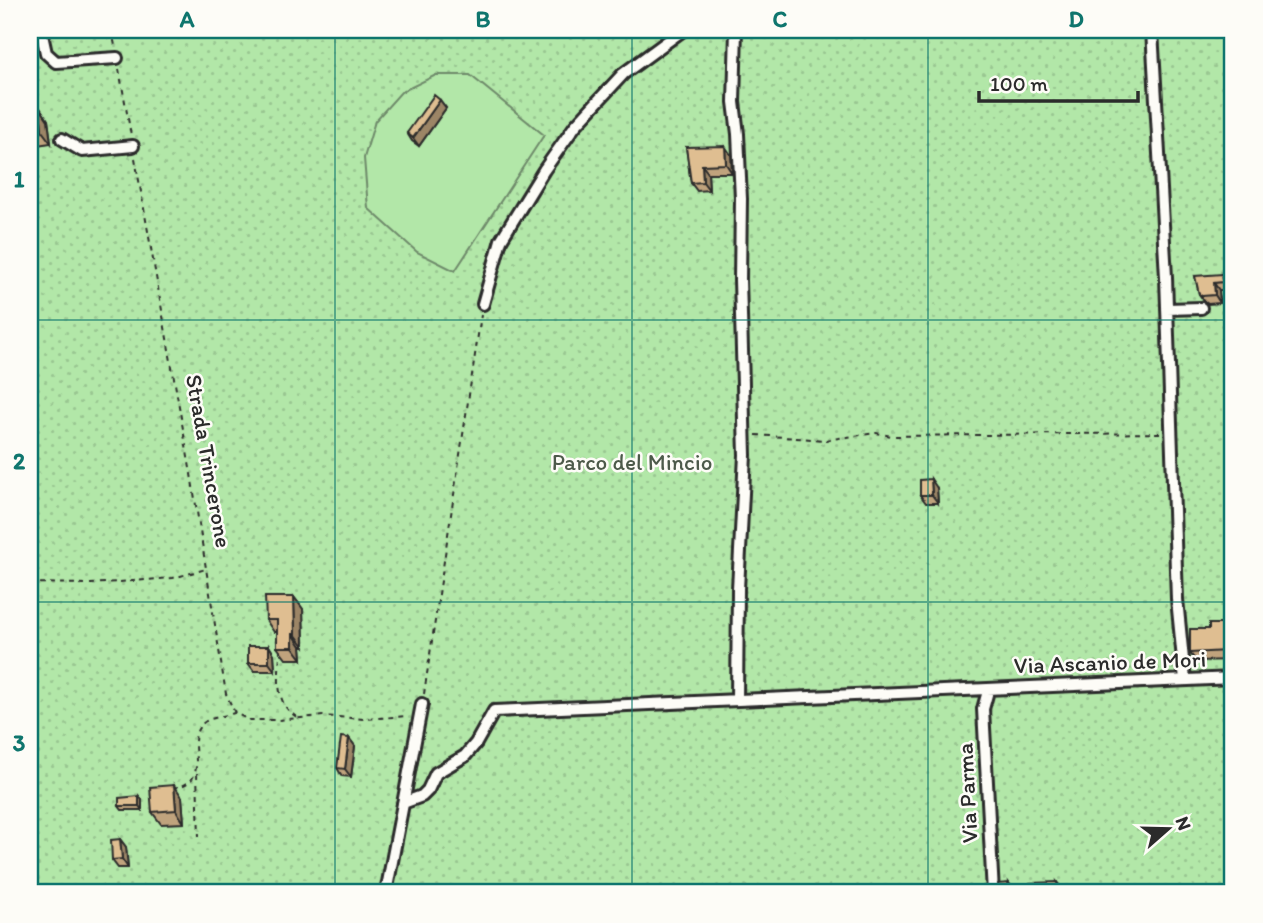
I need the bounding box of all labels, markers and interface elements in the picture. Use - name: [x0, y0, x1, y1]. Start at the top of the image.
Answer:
- text: A: [179, 5, 195, 33]
- text: B: [476, 5, 491, 33]
- text: C: [773, 5, 788, 33]
- text: D: [1068, 5, 1084, 33]
- scale bar: [979, 60, 1139, 104]
- text: 100 m: [990, 71, 1048, 96]
- text: 1: [14, 165, 25, 193]
- street label: Strada Trincerone: [180, 372, 238, 550]
- text: 2: [13, 447, 26, 475]
- park label: Parco del Mincio: [552, 448, 712, 476]
- street label: Via Ascanio de Mori: [1013, 645, 1207, 679]
- text: 3: [13, 729, 26, 757]
- street label: Via Parma: [950, 742, 984, 844]
- north arrow: [1134, 794, 1204, 864]
- text: N: [1171, 813, 1197, 833]

